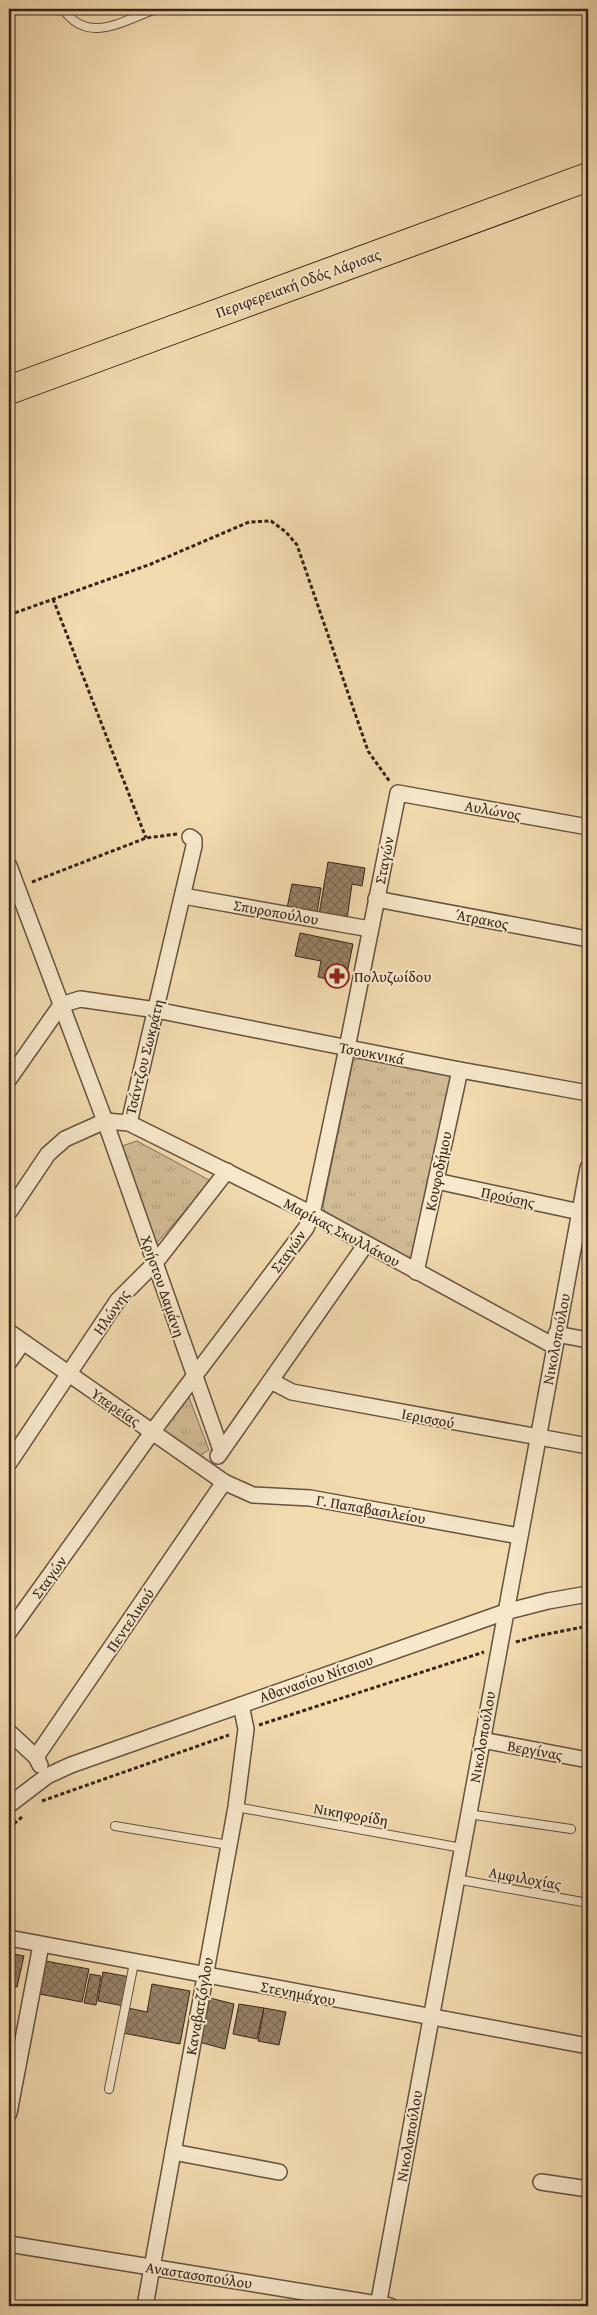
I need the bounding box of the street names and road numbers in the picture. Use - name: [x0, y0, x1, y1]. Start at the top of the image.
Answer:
- street label: Περιφερειακή Οδός Λάρισας: [213, 243, 384, 323]
- street label: Αυλώνος: [463, 795, 524, 825]
- street label: Σταγών: [369, 834, 399, 886]
- street label: Σπυροπούλου: [232, 894, 320, 930]
- street label: Άτρακος: [454, 904, 511, 935]
- street label: Τσάντζου Σωκράτη: [119, 997, 169, 1117]
- street label: Τσουκνικά: [337, 1036, 407, 1070]
- street label: Κουφοδήμου: [419, 1129, 457, 1213]
- street label: Προύσης: [479, 1181, 537, 1213]
- street label: Μαρίκας Σκυλλάκου: [280, 1192, 404, 1272]
- street label: Σταγών: [265, 1225, 311, 1277]
- street label: Χρήστου Δαμάνη: [136, 1232, 190, 1340]
- street label: Ηλώνης: [88, 1285, 135, 1339]
- street label: Νικολοπούλου: [537, 1291, 575, 1386]
- street label: Υπερείας: [86, 1382, 145, 1432]
- street label: Ιερισσού: [400, 1403, 456, 1433]
- street label: Γ. Παπαβασιλείου: [315, 1489, 427, 1529]
- street label: Σταγών: [26, 1551, 72, 1603]
- street label: Πεντελικού: [101, 1584, 159, 1656]
- street label: Αθανασίου Νίτσιου: [256, 1649, 376, 1707]
- street label: Νικολοπούλου: [464, 1689, 500, 1784]
- street label: Βεργίνας: [506, 1735, 565, 1765]
- street label: Νικηφορίδη: [312, 1797, 390, 1831]
- street label: Αμφιλοχίας: [487, 1861, 564, 1895]
- street label: Καναβατζόγλου: [180, 1955, 218, 2057]
- street label: Στενημάχου: [259, 1975, 337, 2011]
- street label: Νικολοπούλου: [391, 2088, 427, 2183]
- street label: Αναστασοπούλου: [144, 2256, 254, 2294]

